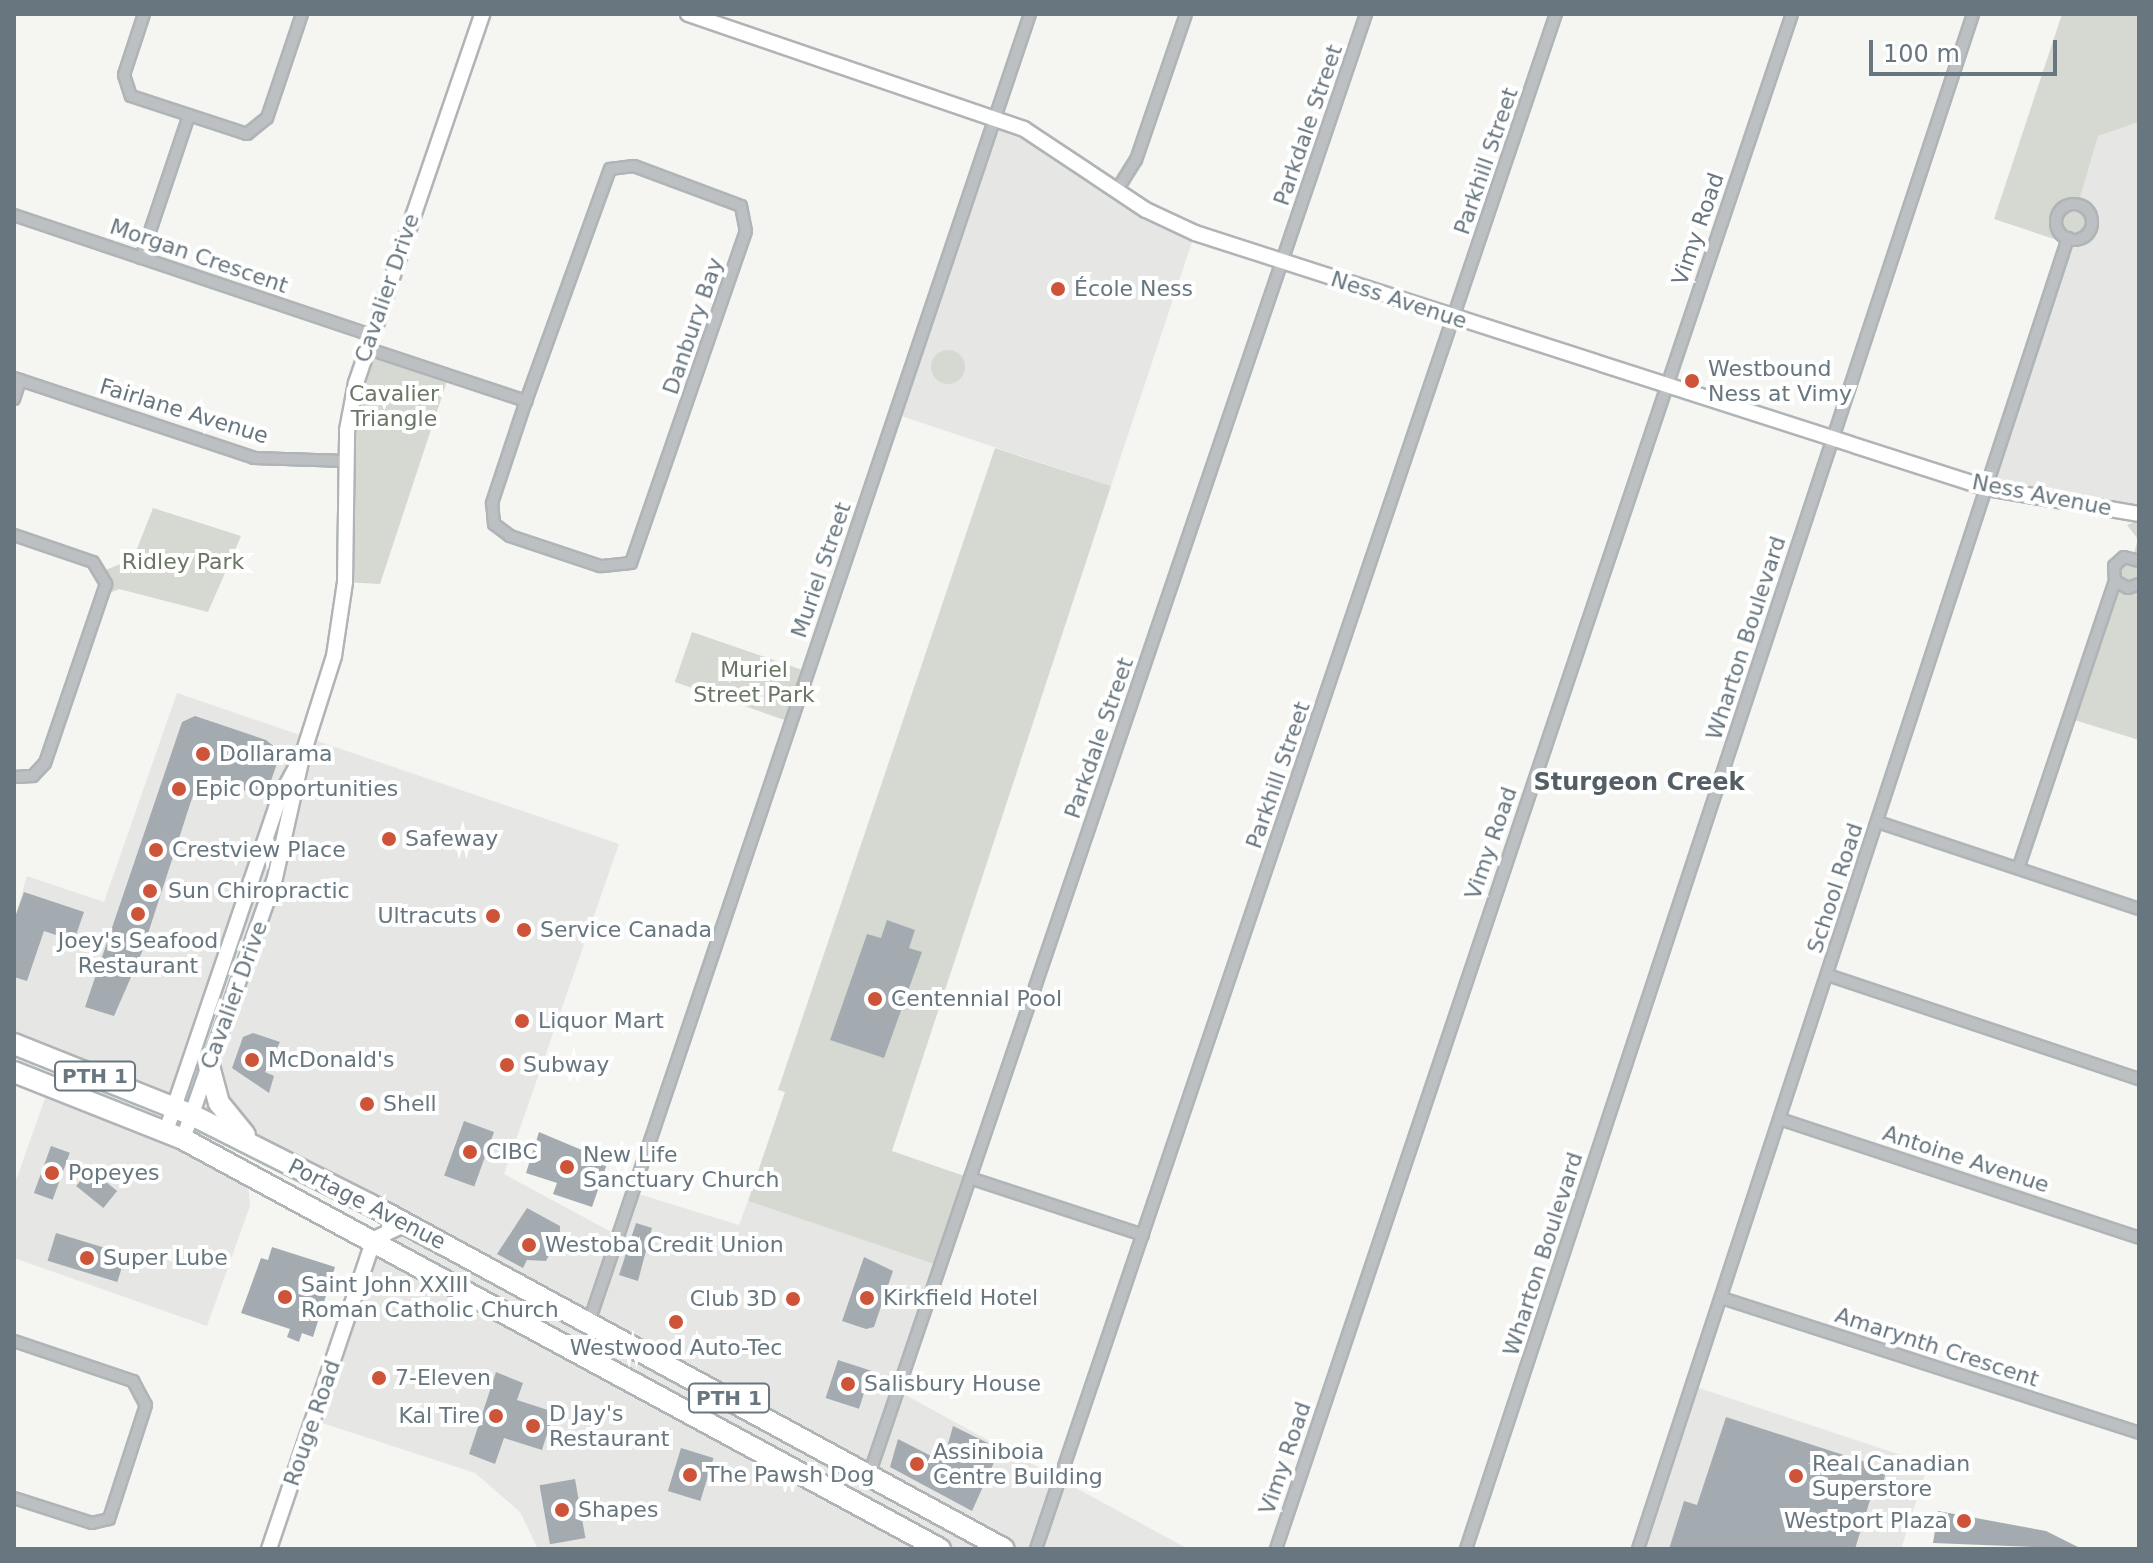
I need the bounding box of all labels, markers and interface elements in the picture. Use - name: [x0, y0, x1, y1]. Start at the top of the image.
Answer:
- scale bar: [1873, 24, 2061, 74]
- text: 100 m: [1883, 40, 1960, 68]
- street label: Parkdale Street: [1268, 41, 1348, 209]
- street label: Parkhill Street: [1449, 84, 1523, 238]
- street label: Vimy Road: [1666, 169, 1730, 289]
- street label: Cavalier Drive: [349, 210, 425, 366]
- street label: Morgan Crescent: [106, 213, 292, 299]
- street label: Danbury Bay: [657, 254, 729, 398]
- street label: Ness Avenue: [1328, 266, 1470, 334]
- place label: École Ness: [1074, 276, 1193, 302]
- marker: École Ness: [1049, 280, 1067, 298]
- place label: Westbound Ness at Vimy: [1708, 355, 1852, 406]
- marker: Westbound Ness at Vimy: [1683, 372, 1701, 390]
- street label: Fairlane Avenue: [96, 373, 272, 449]
- park label: Cavalier Triangle: [349, 380, 439, 432]
- street label: Ness Avenue: [1970, 469, 2114, 521]
- street label: Muriel Street: [785, 499, 857, 641]
- street label: Wharton Boulevard: [1701, 533, 1791, 743]
- park label: Ridley Park: [122, 549, 244, 575]
- street label: Parkdale Street: [1059, 654, 1139, 822]
- park label: Muriel Street Park: [693, 656, 815, 708]
- street label: Parkhill Street: [1241, 698, 1315, 852]
- place label: Dollarama: [219, 741, 333, 767]
- marker: Dollarama: [194, 745, 212, 763]
- district label: Sturgeon Creek: [1533, 769, 1745, 797]
- place label: Epic Opportunities: [195, 776, 398, 802]
- marker: Epic Opportunities: [170, 780, 188, 798]
- street label: Vimy Road: [1459, 783, 1523, 903]
- street label: School Road: [1802, 820, 1868, 956]
- place label: Safeway: [405, 826, 498, 852]
- marker: Safeway: [380, 830, 398, 848]
- place label: Crestview Place: [172, 837, 346, 863]
- marker: Crestview Place: [147, 841, 165, 859]
- place label: Sun Chiropractic: [168, 878, 350, 904]
- marker: Sun Chiropractic: [139, 880, 161, 902]
- place label: Ultracuts: [378, 903, 477, 929]
- marker: Joey's Seafood Restaurant: [129, 905, 147, 923]
- marker: Ultracuts: [484, 907, 502, 925]
- street label: Cavalier Drive: [195, 917, 273, 1073]
- place label: Service Canada: [540, 917, 712, 943]
- marker: Service Canada: [515, 921, 533, 939]
- place label: Joey's Seafood Restaurant: [58, 927, 218, 978]
- place label: Centennial Pool: [891, 986, 1062, 1012]
- marker: Centennial Pool: [866, 990, 884, 1008]
- place label: Liquor Mart: [538, 1008, 664, 1034]
- marker: Liquor Mart: [513, 1012, 531, 1030]
- place label: McDonald's: [268, 1047, 394, 1073]
- marker: McDonald's: [243, 1051, 261, 1069]
- place label: Subway: [523, 1052, 609, 1078]
- marker: Subway: [498, 1056, 516, 1074]
- road number: PTH 1: [53, 1060, 137, 1092]
- place label: Shell: [383, 1091, 437, 1117]
- marker: Shell: [358, 1095, 376, 1113]
- street label: Antoine Avenue: [1879, 1120, 2053, 1198]
- place label: CIBC: [486, 1139, 538, 1165]
- place label: New Life Sanctuary Church: [583, 1141, 779, 1192]
- marker: CIBC: [461, 1143, 479, 1161]
- street label: Wharton Boulevard: [1498, 1149, 1588, 1359]
- street label: Portage Avenue: [284, 1153, 450, 1255]
- marker: New Life Sanctuary Church: [558, 1158, 576, 1176]
- place label: Popeyes: [68, 1160, 159, 1186]
- marker: Popeyes: [43, 1164, 61, 1182]
- place label: Westoba Credit Union: [545, 1232, 784, 1258]
- marker: Westoba Credit Union: [520, 1236, 538, 1254]
- place label: Super Lube: [103, 1245, 228, 1271]
- marker: Super Lube: [78, 1249, 96, 1267]
- place label: Saint John XXIII Roman Catholic Church: [301, 1271, 559, 1322]
- place label: Kirkfield Hotel: [883, 1285, 1038, 1311]
- place label: Club 3D: [690, 1286, 777, 1312]
- marker: Saint John XXIII Roman Catholic Church: [276, 1288, 294, 1306]
- marker: Kirkfield Hotel: [858, 1289, 876, 1307]
- marker: Club 3D: [784, 1290, 802, 1308]
- street label: Amarynth Crescent: [1832, 1302, 2042, 1392]
- marker: Westwood Auto-Tec: [667, 1313, 685, 1331]
- place label: Westwood Auto-Tec: [570, 1335, 782, 1361]
- street label: Rouge Road: [278, 1357, 346, 1489]
- place label: 7-Eleven: [395, 1365, 491, 1391]
- marker: 7-Eleven: [370, 1369, 388, 1387]
- place label: Salisbury House: [864, 1371, 1041, 1397]
- marker: Salisbury House: [839, 1375, 857, 1393]
- road number: PTH 1: [687, 1382, 771, 1414]
- street label: Vimy Road: [1253, 1398, 1317, 1518]
- place label: D Jay's Restaurant: [549, 1400, 669, 1452]
- place label: Kal Tire: [398, 1403, 480, 1429]
- marker: Kal Tire: [487, 1407, 505, 1425]
- marker: D Jay's Restaurant: [524, 1417, 542, 1435]
- place label: Assiniboia Centre Building: [933, 1438, 1103, 1490]
- place label: Real Canadian Superstore: [1812, 1450, 1970, 1502]
- marker: Assiniboia Centre Building: [908, 1455, 926, 1473]
- place label: The Pawsh Dog: [706, 1462, 874, 1488]
- marker: The Pawsh Dog: [681, 1466, 699, 1484]
- marker: Real Canadian Superstore: [1787, 1467, 1805, 1485]
- place label: Shapes: [578, 1497, 658, 1523]
- marker: Shapes: [553, 1501, 571, 1519]
- place label: Westport Plaza: [1784, 1508, 1948, 1534]
- marker: Westport Plaza: [1955, 1512, 1973, 1530]

